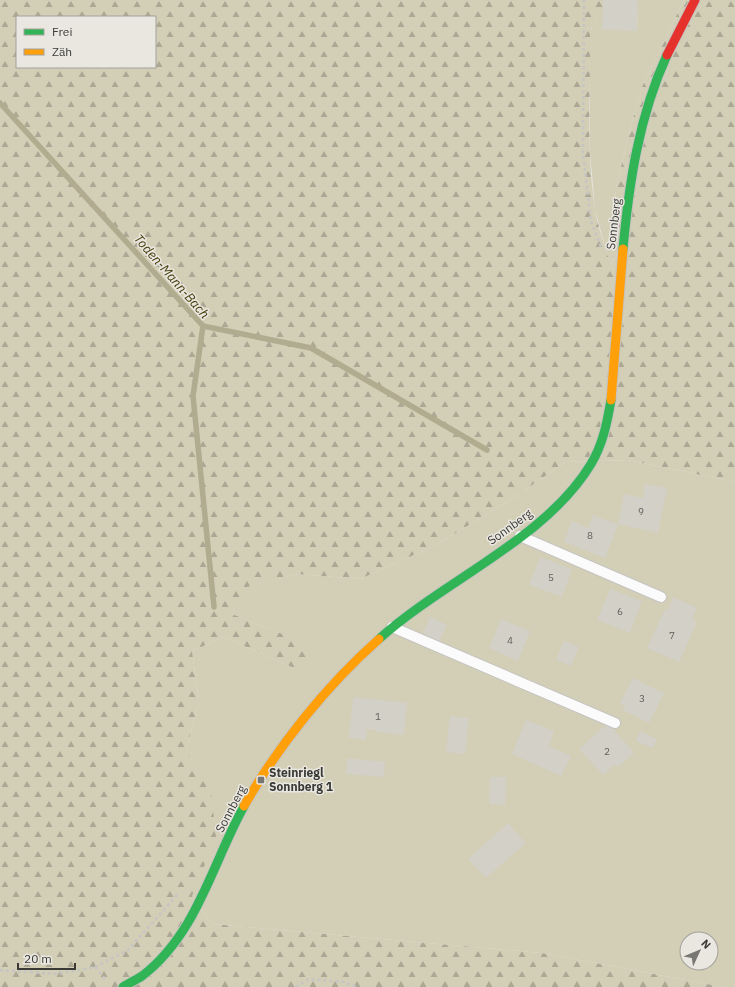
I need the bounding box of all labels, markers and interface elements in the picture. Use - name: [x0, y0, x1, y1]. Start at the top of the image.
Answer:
- legend: [16, 16, 156, 68]
- text: Frei: [52, 24, 72, 39]
- text: Zäh: [52, 44, 72, 59]
- street label: Sonnberg: [603, 197, 624, 250]
- water label: Toden-Mann-Bach: [130, 230, 213, 322]
- street label: Sonnberg: [485, 505, 535, 548]
- house number: 9: [638, 505, 644, 518]
- house number: 8: [587, 529, 593, 542]
- house number: 5: [548, 571, 554, 584]
- house number: 6: [617, 605, 623, 618]
- house number: 7: [669, 629, 675, 642]
- house number: 4: [507, 634, 513, 647]
- house number: 3: [639, 692, 645, 705]
- house number: 1: [375, 710, 381, 723]
- house number: 2: [604, 745, 610, 758]
- place label: Steinriegl Sonnberg 1: [269, 765, 333, 794]
- marker: Steinriegl Sonnberg 1: [256, 775, 266, 785]
- street label: Sonnberg: [212, 782, 250, 835]
- north arrow: [679, 931, 719, 971]
- text: N: [698, 936, 714, 952]
- scale bar: [18, 945, 75, 971]
- text: 20 m: [24, 951, 52, 966]

